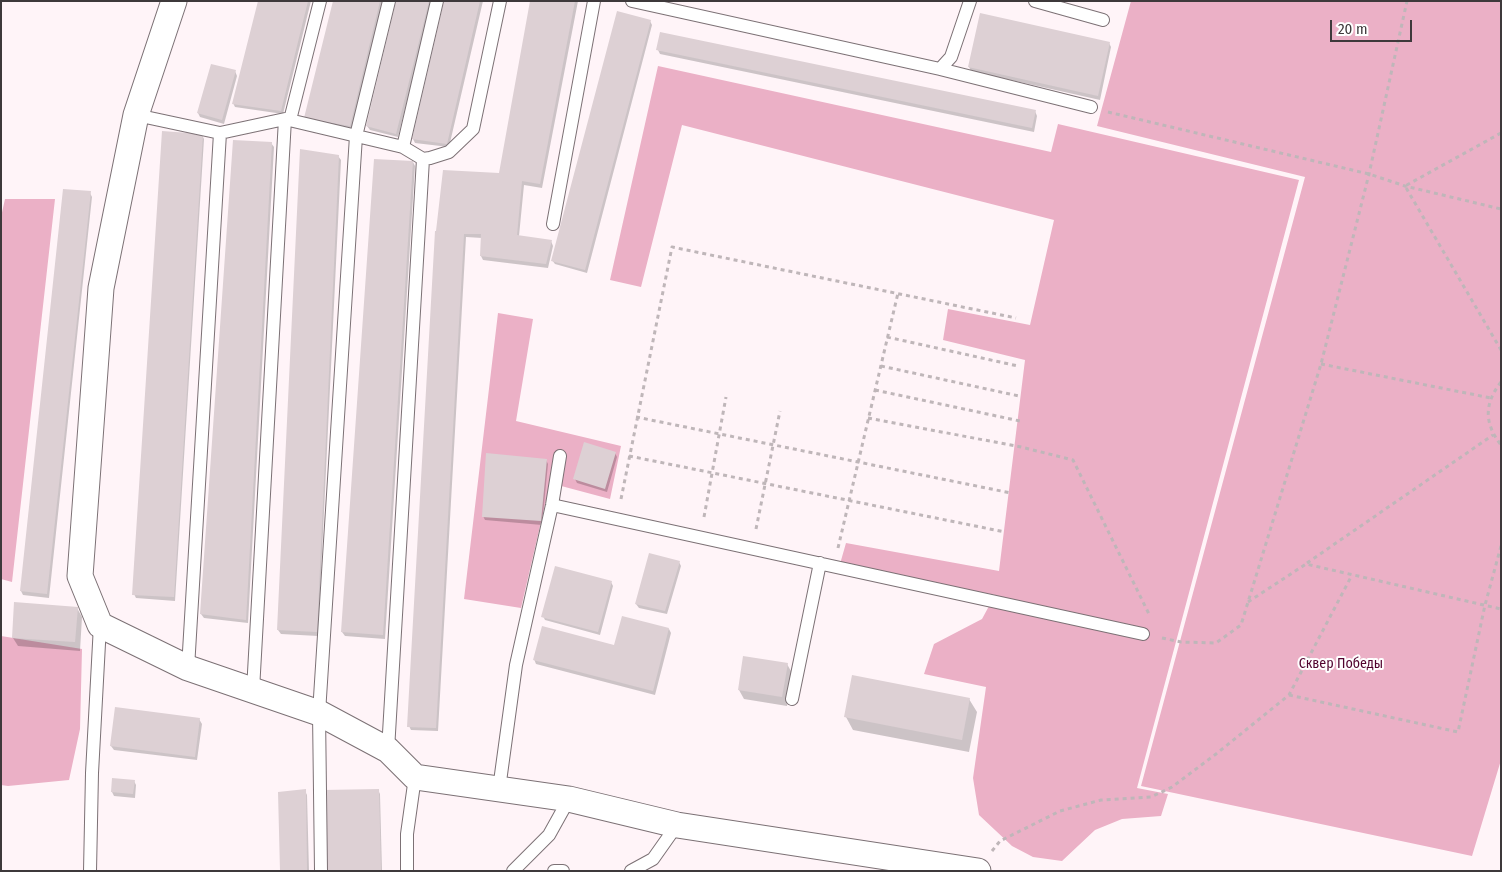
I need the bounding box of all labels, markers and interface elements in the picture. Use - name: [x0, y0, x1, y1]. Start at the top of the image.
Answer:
- scale bar: [1332, 10, 1414, 42]
- text: 20 m: [1338, 20, 1368, 38]
- park label: Сквер Победы: [1299, 656, 1383, 672]

